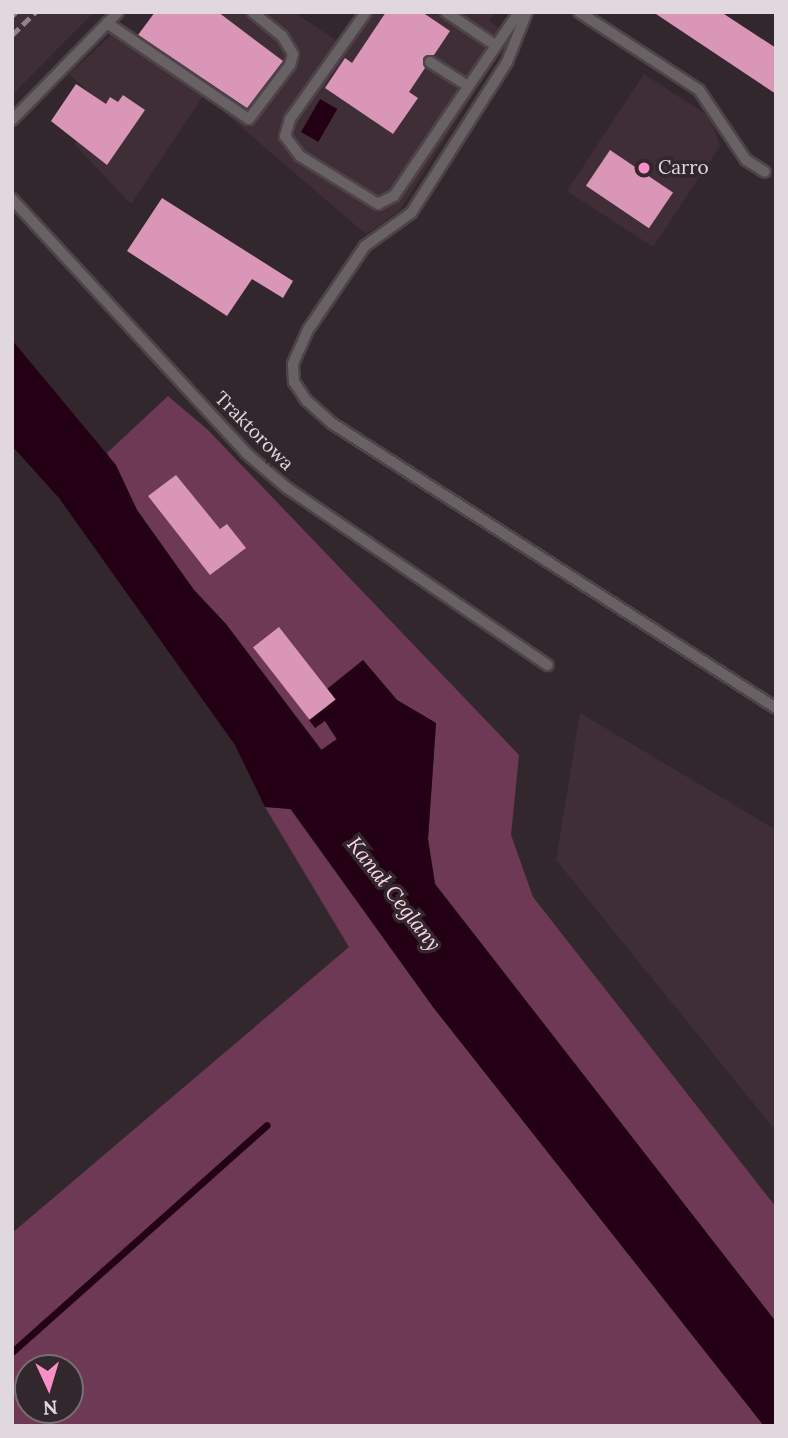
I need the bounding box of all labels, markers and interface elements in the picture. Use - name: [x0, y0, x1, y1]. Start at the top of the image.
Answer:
- place label: Carro: [658, 157, 709, 179]
- marker: Carro: [636, 160, 652, 176]
- street label: Traktorowa: [210, 387, 298, 475]
- water label: Kanał Ceglany: [342, 832, 446, 956]
- north arrow: [14, 1354, 84, 1424]
- text: N: [42, 1395, 58, 1420]

